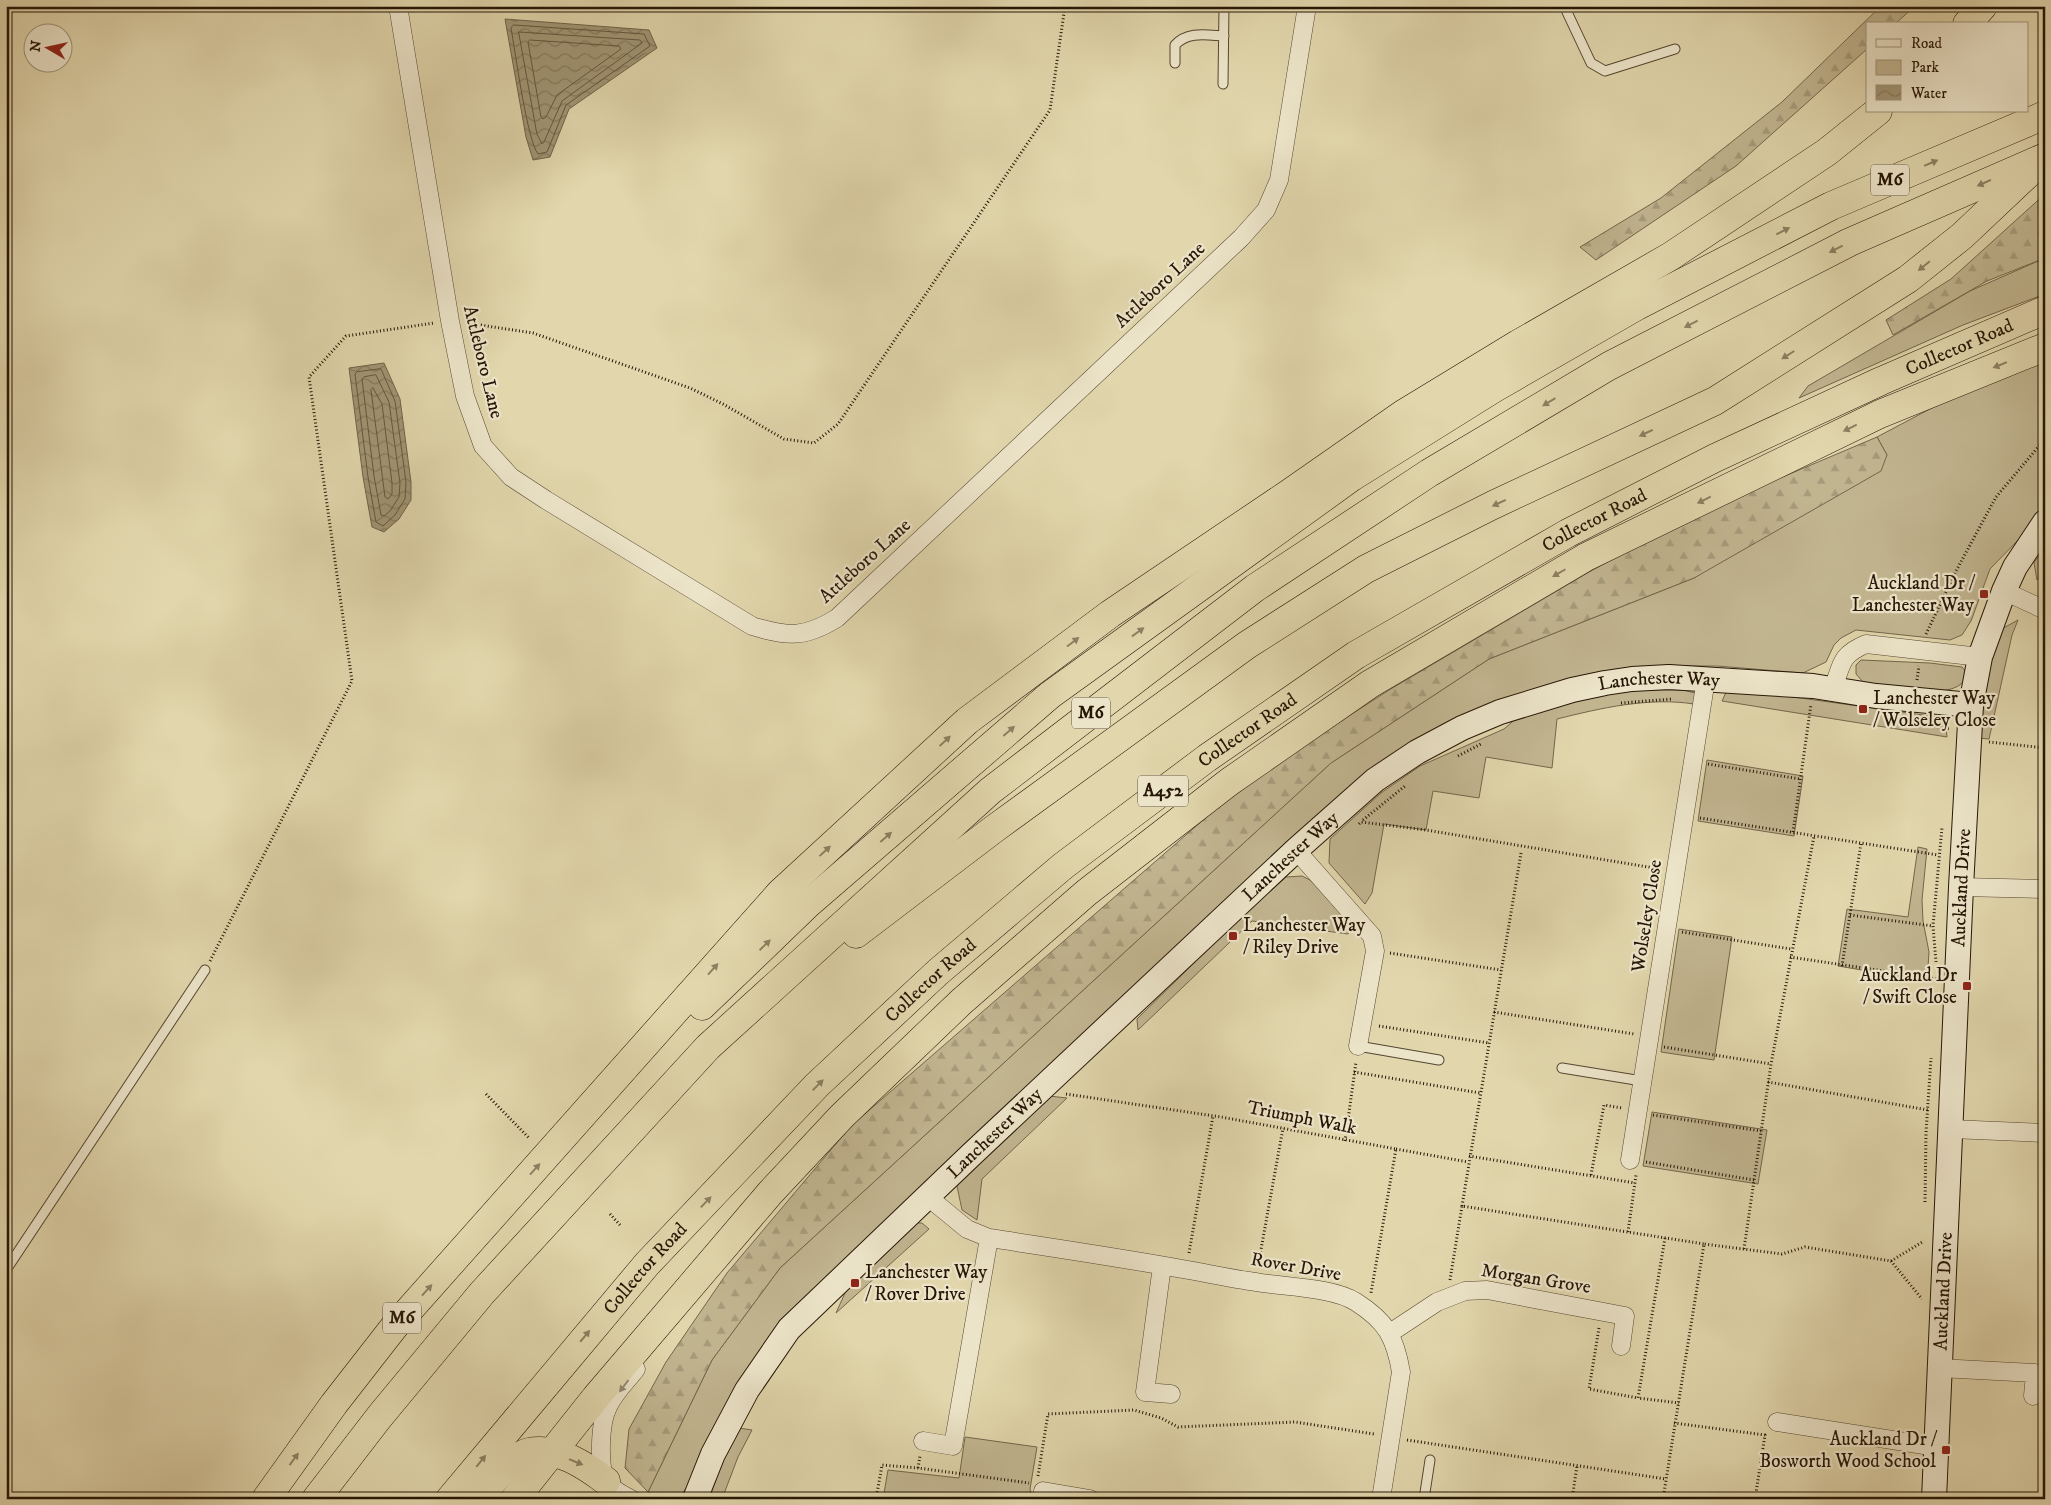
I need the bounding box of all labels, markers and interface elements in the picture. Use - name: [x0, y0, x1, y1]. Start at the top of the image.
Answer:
- north arrow: [22, 22, 72, 72]
- legend: [1866, 22, 2028, 112]
- text: Road: [1911, 34, 1943, 53]
- text: N: [26, 39, 46, 53]
- text: Park: [1911, 58, 1940, 77]
- text: Water: [1910, 84, 1947, 103]
- one-way arrow: [1924, 159, 1938, 167]
- road number: M6: [1871, 164, 1909, 196]
- one-way arrow: [1977, 179, 1991, 187]
- one-way arrow: [1776, 227, 1790, 235]
- street label: Attleboro Lane: [1110, 237, 1210, 333]
- one-way arrow: [1828, 245, 1843, 253]
- one-way arrow: [1918, 261, 1931, 272]
- street label: Attleboro Lane: [458, 303, 508, 421]
- street label: Collector Road: [1902, 314, 2017, 381]
- one-way arrow: [1684, 319, 1698, 328]
- one-way arrow: [1781, 350, 1795, 360]
- one-way arrow: [1992, 362, 2007, 370]
- one-way arrow: [1542, 397, 1555, 406]
- one-way arrow: [1843, 424, 1857, 432]
- one-way arrow: [1639, 430, 1653, 438]
- street label: Collector Road: [1538, 483, 1651, 557]
- one-way arrow: [1697, 496, 1711, 504]
- one-way arrow: [1492, 499, 1506, 507]
- street label: Attleboro Lane: [814, 514, 916, 608]
- one-way arrow: [1551, 569, 1566, 577]
- place label: Auckland Dr / Lanchester Way: [1852, 572, 1976, 617]
- marker: Auckland Dr / Lanchester Way: [1978, 588, 1990, 600]
- one-way arrow: [1131, 627, 1144, 637]
- one-way arrow: [1066, 636, 1079, 647]
- street label: Lanchester Way: [1596, 665, 1722, 696]
- place label: Lanchester Way / Wolseley Close: [1873, 687, 1996, 732]
- street label: Collector Road: [1193, 688, 1302, 772]
- road number: M6: [1072, 698, 1110, 728]
- marker: Lanchester Way / Wolseley Close: [1857, 703, 1869, 715]
- one-way arrow: [1002, 725, 1015, 736]
- one-way arrow: [939, 735, 951, 747]
- road number: A452: [1138, 776, 1188, 806]
- street label: Lanchester Way: [1237, 806, 1344, 906]
- street label: Auckland Drive: [1947, 828, 1976, 947]
- one-way arrow: [879, 831, 892, 842]
- one-way arrow: [819, 845, 831, 857]
- street label: Wolseley Close: [1627, 858, 1667, 975]
- place label: Lanchester Way / Riley Drive: [1243, 914, 1366, 959]
- marker: Lanchester Way / Riley Drive: [1227, 930, 1239, 942]
- street label: Collector Road: [880, 933, 981, 1027]
- one-way arrow: [759, 939, 771, 951]
- one-way arrow: [707, 963, 719, 975]
- place label: Auckland Dr / Swift Close: [1860, 964, 1957, 1009]
- marker: Auckland Dr / Swift Close: [1961, 980, 1973, 992]
- one-way arrow: [812, 1079, 824, 1091]
- street label: Lanchester Way: [942, 1082, 1048, 1183]
- street label: Triumph Walk: [1245, 1096, 1359, 1140]
- one-way arrow: [530, 1163, 541, 1176]
- one-way arrow: [700, 1197, 712, 1209]
- street label: Collector Road: [598, 1217, 692, 1319]
- street label: Auckland Drive: [1929, 1231, 1957, 1351]
- street label: Rover Drive: [1249, 1248, 1343, 1286]
- street label: Morgan Grove: [1480, 1259, 1592, 1299]
- place label: Lanchester Way / Rover Drive: [865, 1261, 988, 1306]
- marker: Lanchester Way / Rover Drive: [849, 1277, 861, 1289]
- one-way arrow: [421, 1285, 433, 1297]
- road number: M6: [383, 1302, 421, 1334]
- one-way arrow: [580, 1330, 591, 1343]
- one-way arrow: [618, 1379, 629, 1392]
- place label: Auckland Dr / Bosworth Wood School: [1759, 1428, 1938, 1473]
- marker: Auckland Dr / Bosworth Wood School: [1940, 1444, 1952, 1456]
- one-way arrow: [289, 1452, 299, 1466]
- one-way arrow: [476, 1455, 487, 1468]
- one-way arrow: [569, 1458, 584, 1466]

